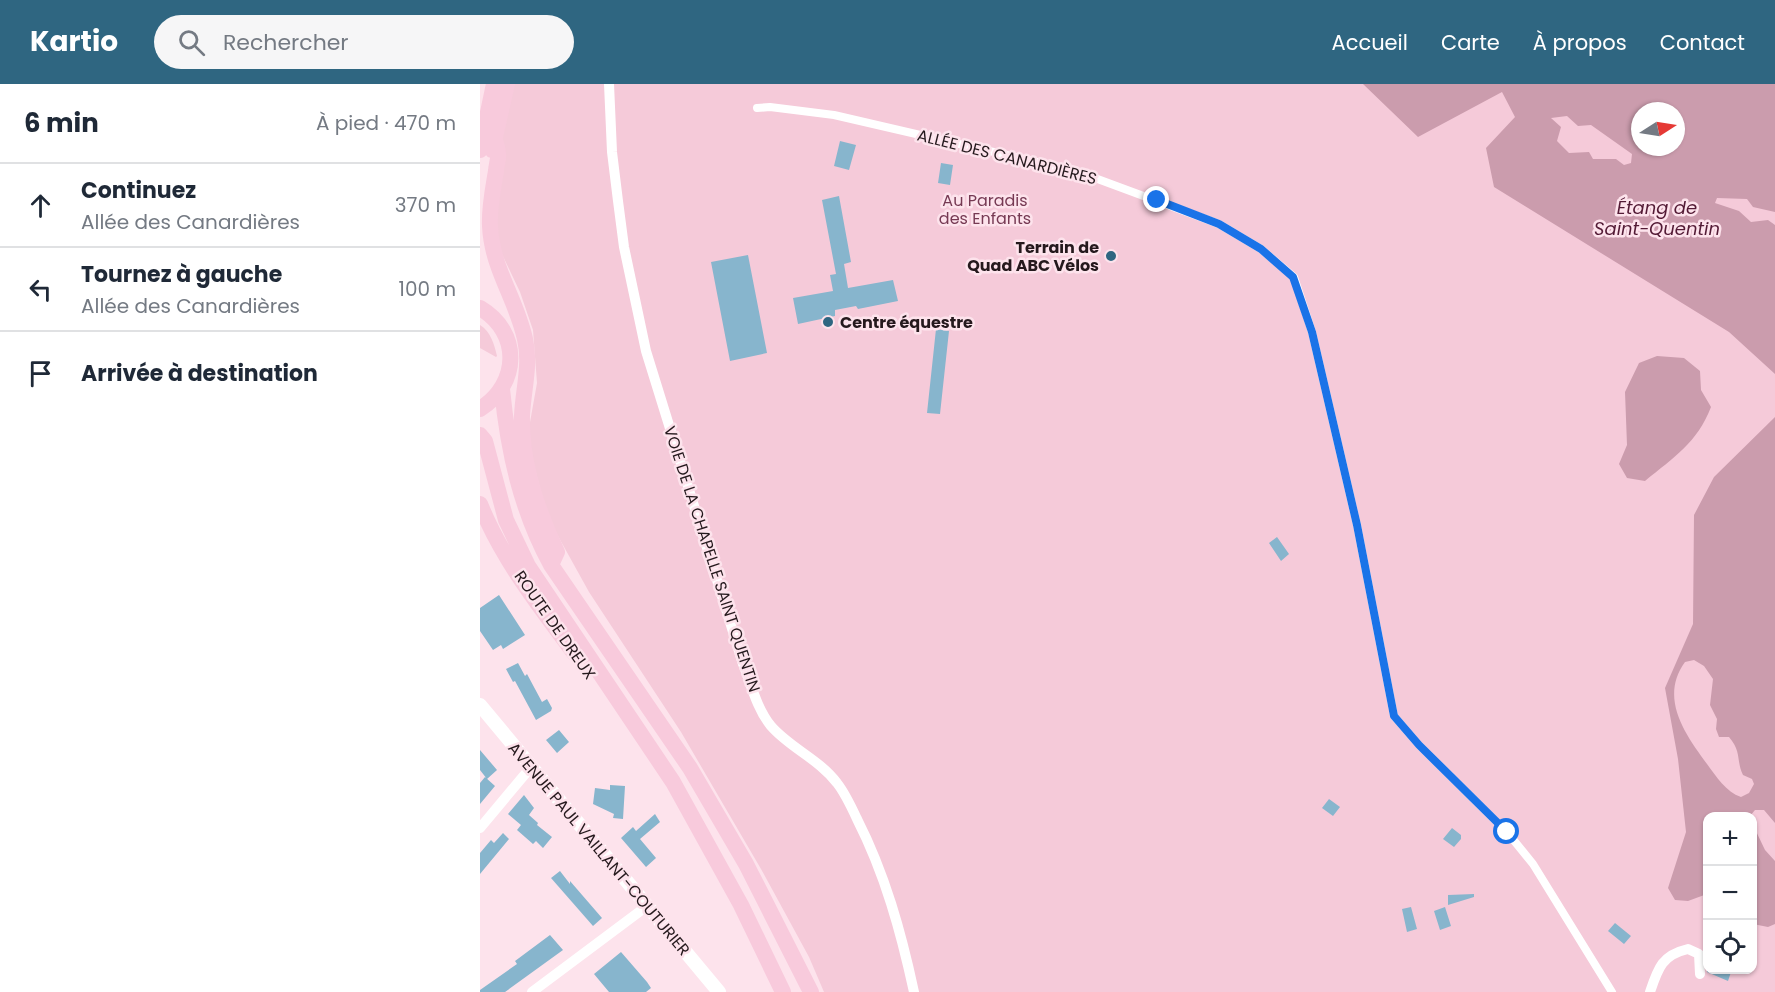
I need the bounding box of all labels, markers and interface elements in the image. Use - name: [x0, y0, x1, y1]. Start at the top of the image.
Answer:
- search box: [154, 15, 574, 69]
- text: Kartio: [30, 22, 118, 61]
- icon: search: [175, 26, 208, 59]
- text: Rechercher: [223, 27, 349, 58]
- text: Accueil: [1331, 28, 1408, 57]
- text: Carte: [1441, 28, 1500, 57]
- text: À propos: [1533, 28, 1627, 57]
- text: Contact: [1660, 28, 1745, 57]
- north arrow: [1631, 102, 1685, 156]
- text: 6 min: [24, 105, 99, 141]
- text: À pied · 470 m: [316, 109, 456, 137]
- street label: ALLÉE DES CANARDIÈRES: [915, 124, 1099, 190]
- text: Continuez: [81, 175, 196, 206]
- route end: [1143, 186, 1169, 212]
- icon: ahead: [24, 189, 57, 222]
- park label: Au Paradis des Enfants: [939, 189, 1031, 230]
- text: 370 m: [395, 191, 456, 219]
- water label: Étang de Saint-Quentin: [1594, 195, 1720, 241]
- text: Allée des Canardières: [81, 208, 300, 236]
- place label: Terrain de Quad ABC Vélos: [967, 236, 1099, 277]
- marker: Terrain de Quad ABC Vélos: [1104, 249, 1118, 263]
- text: Tournez à gauche: [81, 259, 282, 290]
- icon: left: [24, 273, 57, 306]
- text: 100 m: [399, 275, 456, 303]
- text: Allée des Canardières: [81, 292, 300, 320]
- place label: Centre équestre: [840, 311, 973, 334]
- marker: Centre équestre: [821, 315, 835, 329]
- icon: arrive: [24, 357, 57, 390]
- text: Arrivée à destination: [81, 358, 318, 389]
- street label: VOIE DE LA CHAPELLE SAINT QUENTIN: [658, 423, 766, 695]
- street label: ROUTE DE DREUX: [509, 566, 601, 684]
- street label: AVENUE PAUL VAILLANT-COUTURIER: [503, 737, 695, 961]
- map controls: [1703, 812, 1757, 974]
- button: +: [1703, 812, 1757, 866]
- route start: [1493, 818, 1519, 844]
- button: −: [1703, 866, 1757, 920]
- button: locate: [1703, 920, 1757, 974]

